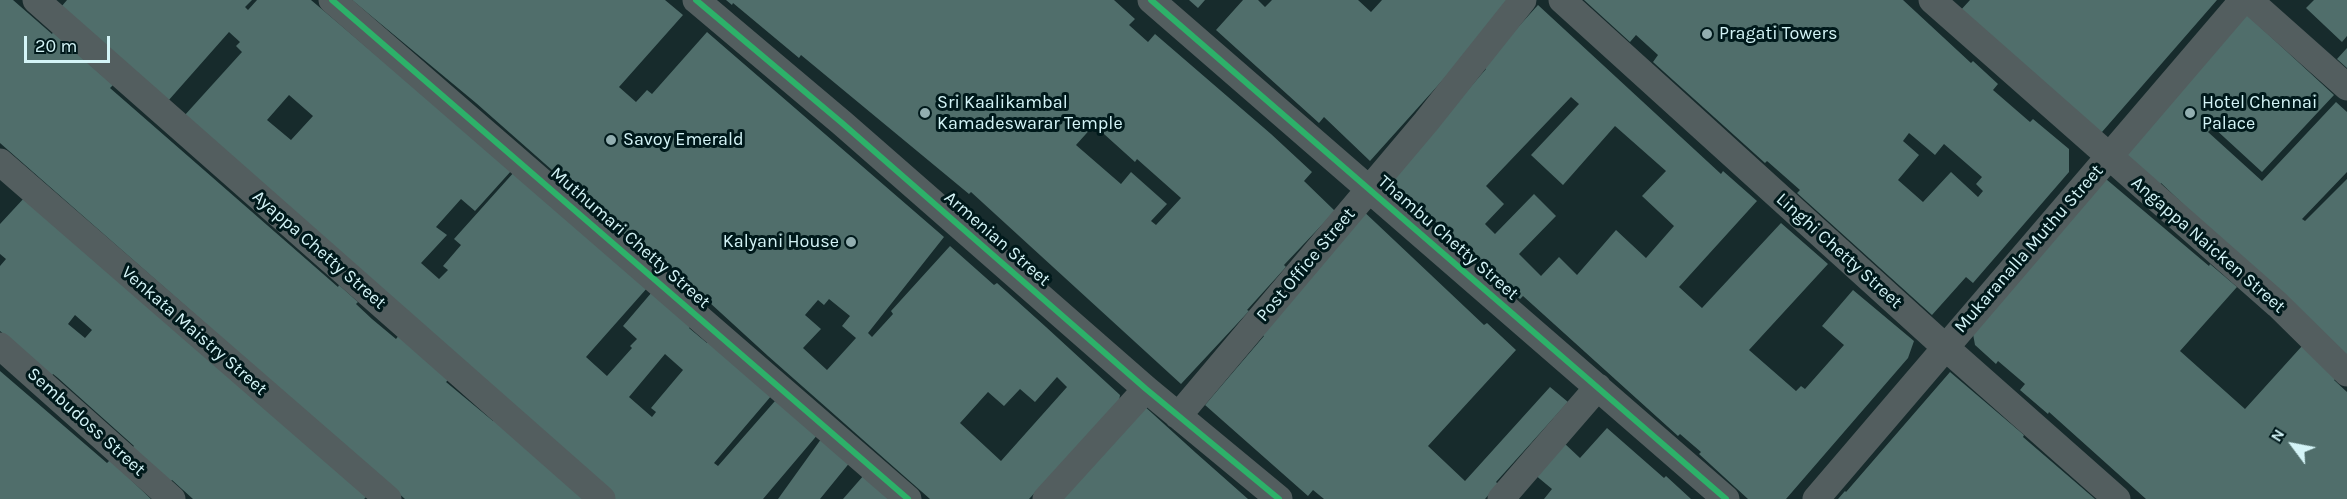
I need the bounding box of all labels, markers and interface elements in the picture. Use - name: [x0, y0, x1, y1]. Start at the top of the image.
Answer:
- place label: Pragati Towers: [1719, 23, 1838, 45]
- scale bar: [27, 24, 112, 62]
- marker: Pragati Towers: [1700, 27, 1714, 41]
- text: 20 m: [35, 35, 77, 57]
- place label: Sri Kaalikambal Kamadeswarar Temple: [937, 92, 1123, 134]
- place label: Hotel Chennai Palace: [2202, 92, 2317, 134]
- marker: Sri Kaalikambal Kamadeswarar Temple: [918, 106, 932, 120]
- marker: Hotel Chennai Palace: [2183, 106, 2197, 120]
- place label: Savoy Emerald: [623, 129, 744, 151]
- marker: Savoy Emerald: [604, 133, 618, 147]
- street label: Mukaranalla Muthu Street: [1950, 160, 2108, 338]
- street label: Muthumari Chetty Street: [546, 163, 714, 313]
- street label: Thambu Chetty Street: [1373, 171, 1523, 305]
- street label: Angappa Naicken Street: [2126, 172, 2290, 318]
- street label: Ayappa Chetty Street: [248, 186, 390, 314]
- street label: Armenian Street: [939, 187, 1055, 291]
- street label: Linghi Chetty Street: [1772, 189, 1906, 313]
- street label: Post Office Street: [1252, 204, 1360, 326]
- place label: Kalyani House: [723, 231, 839, 253]
- marker: Kalyani House: [844, 235, 858, 249]
- street label: Venkata Maistry Street: [117, 262, 271, 400]
- street label: Sembudoss Street: [22, 363, 150, 481]
- north arrow: [2263, 415, 2323, 475]
- text: N: [2266, 425, 2288, 445]

